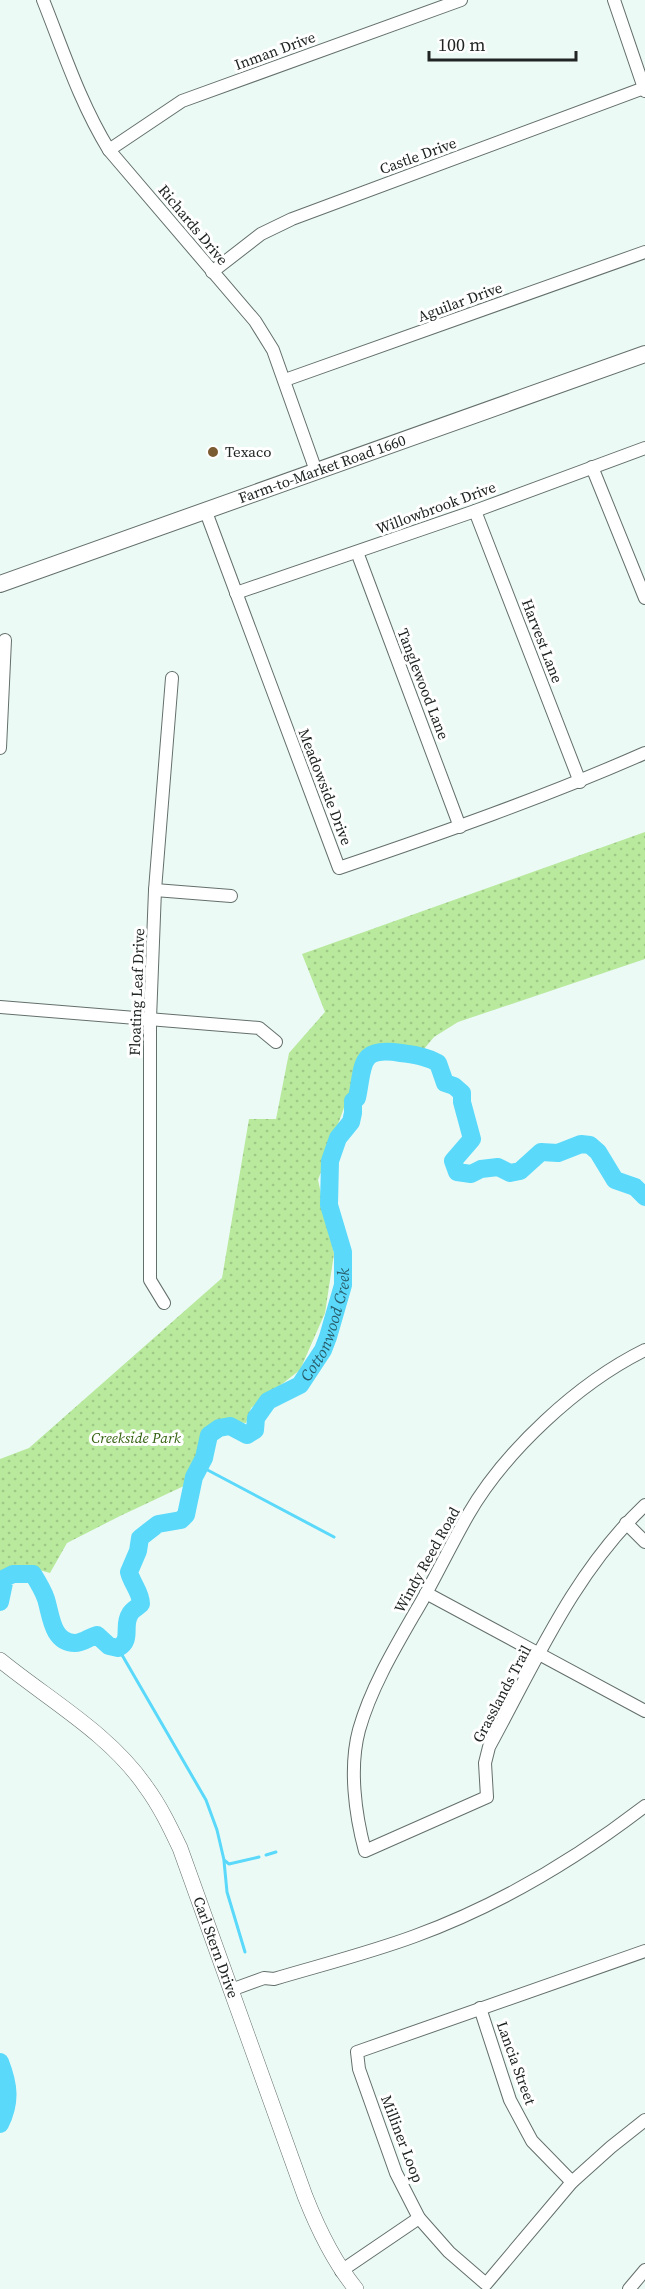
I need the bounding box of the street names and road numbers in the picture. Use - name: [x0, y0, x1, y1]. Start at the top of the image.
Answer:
- street label: Inman Drive: [232, 26, 318, 75]
- street label: Castle Drive: [377, 132, 459, 179]
- street label: Richards Drive: [154, 180, 233, 270]
- street label: Aguilar Drive: [414, 276, 505, 327]
- street label: Farm-to-Market Road 1660: [235, 429, 409, 508]
- street label: Willowbrook Drive: [373, 476, 499, 539]
- street label: Harvest Lane: [517, 596, 568, 686]
- street label: Tanglewood Lane: [393, 625, 454, 743]
- street label: Meadowside Drive: [294, 726, 357, 848]
- street label: Floating Leaf Drive: [124, 927, 149, 1056]
- street label: Windy Reed Road: [389, 1503, 465, 1617]
- street label: Grasslands Trail: [467, 1641, 536, 1746]
- street label: Carl Stern Drive: [188, 1894, 244, 2001]
- street label: Lancia Street: [492, 2018, 541, 2108]
- street label: Milliner Loop: [376, 2092, 429, 2186]

